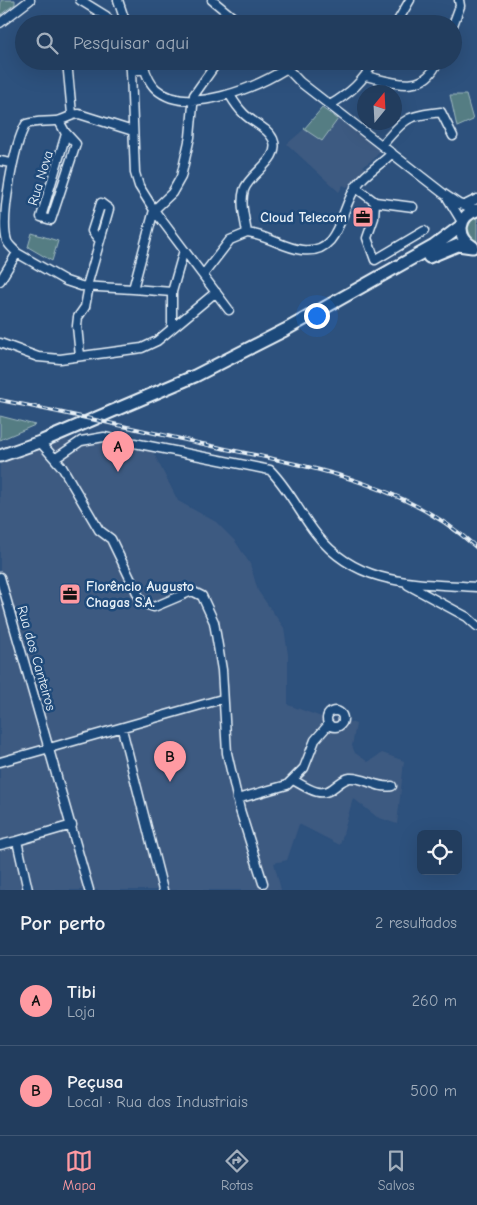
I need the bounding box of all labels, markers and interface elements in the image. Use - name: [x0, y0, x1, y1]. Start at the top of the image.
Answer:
- search box: [15, 15, 462, 70]
- icon: search: [33, 29, 61, 57]
- text: Pesquisar aqui: [73, 32, 189, 54]
- north arrow: [357, 85, 402, 130]
- street label: Rua Nova: [24, 149, 57, 208]
- office icon: Cloud Telecom: [351, 205, 375, 229]
- place label: Cloud Telecom: [260, 209, 347, 226]
- your location: [304, 303, 330, 329]
- pin: A: [102, 431, 134, 472]
- place label: Florêncio Augusto Chagas S.A.: [86, 578, 194, 611]
- office icon: Florêncio Augusto Chagas S.A.: [58, 582, 82, 606]
- street label: Rua dos Canteiros: [13, 604, 60, 713]
- pin: B: [154, 741, 186, 782]
- map controls: [417, 830, 462, 875]
- button: locate: [417, 830, 462, 875]
- text: Por perto: [20, 911, 105, 935]
- text: 2 resultados: [375, 914, 457, 932]
- text: Tibi: [67, 981, 96, 1003]
- text: A: [32, 992, 40, 1010]
- text: 260 m: [412, 992, 457, 1010]
- text: Loja: [67, 1003, 95, 1021]
- text: Peçusa: [67, 1071, 123, 1093]
- text: B: [31, 1082, 41, 1100]
- text: 500 m: [410, 1082, 457, 1100]
- text: Local · Rua dos Industriais: [67, 1093, 248, 1111]
- tab: Mapa: [62, 1147, 96, 1194]
- tab: Rotas: [221, 1147, 253, 1194]
- tab: Salvos: [378, 1147, 415, 1194]

